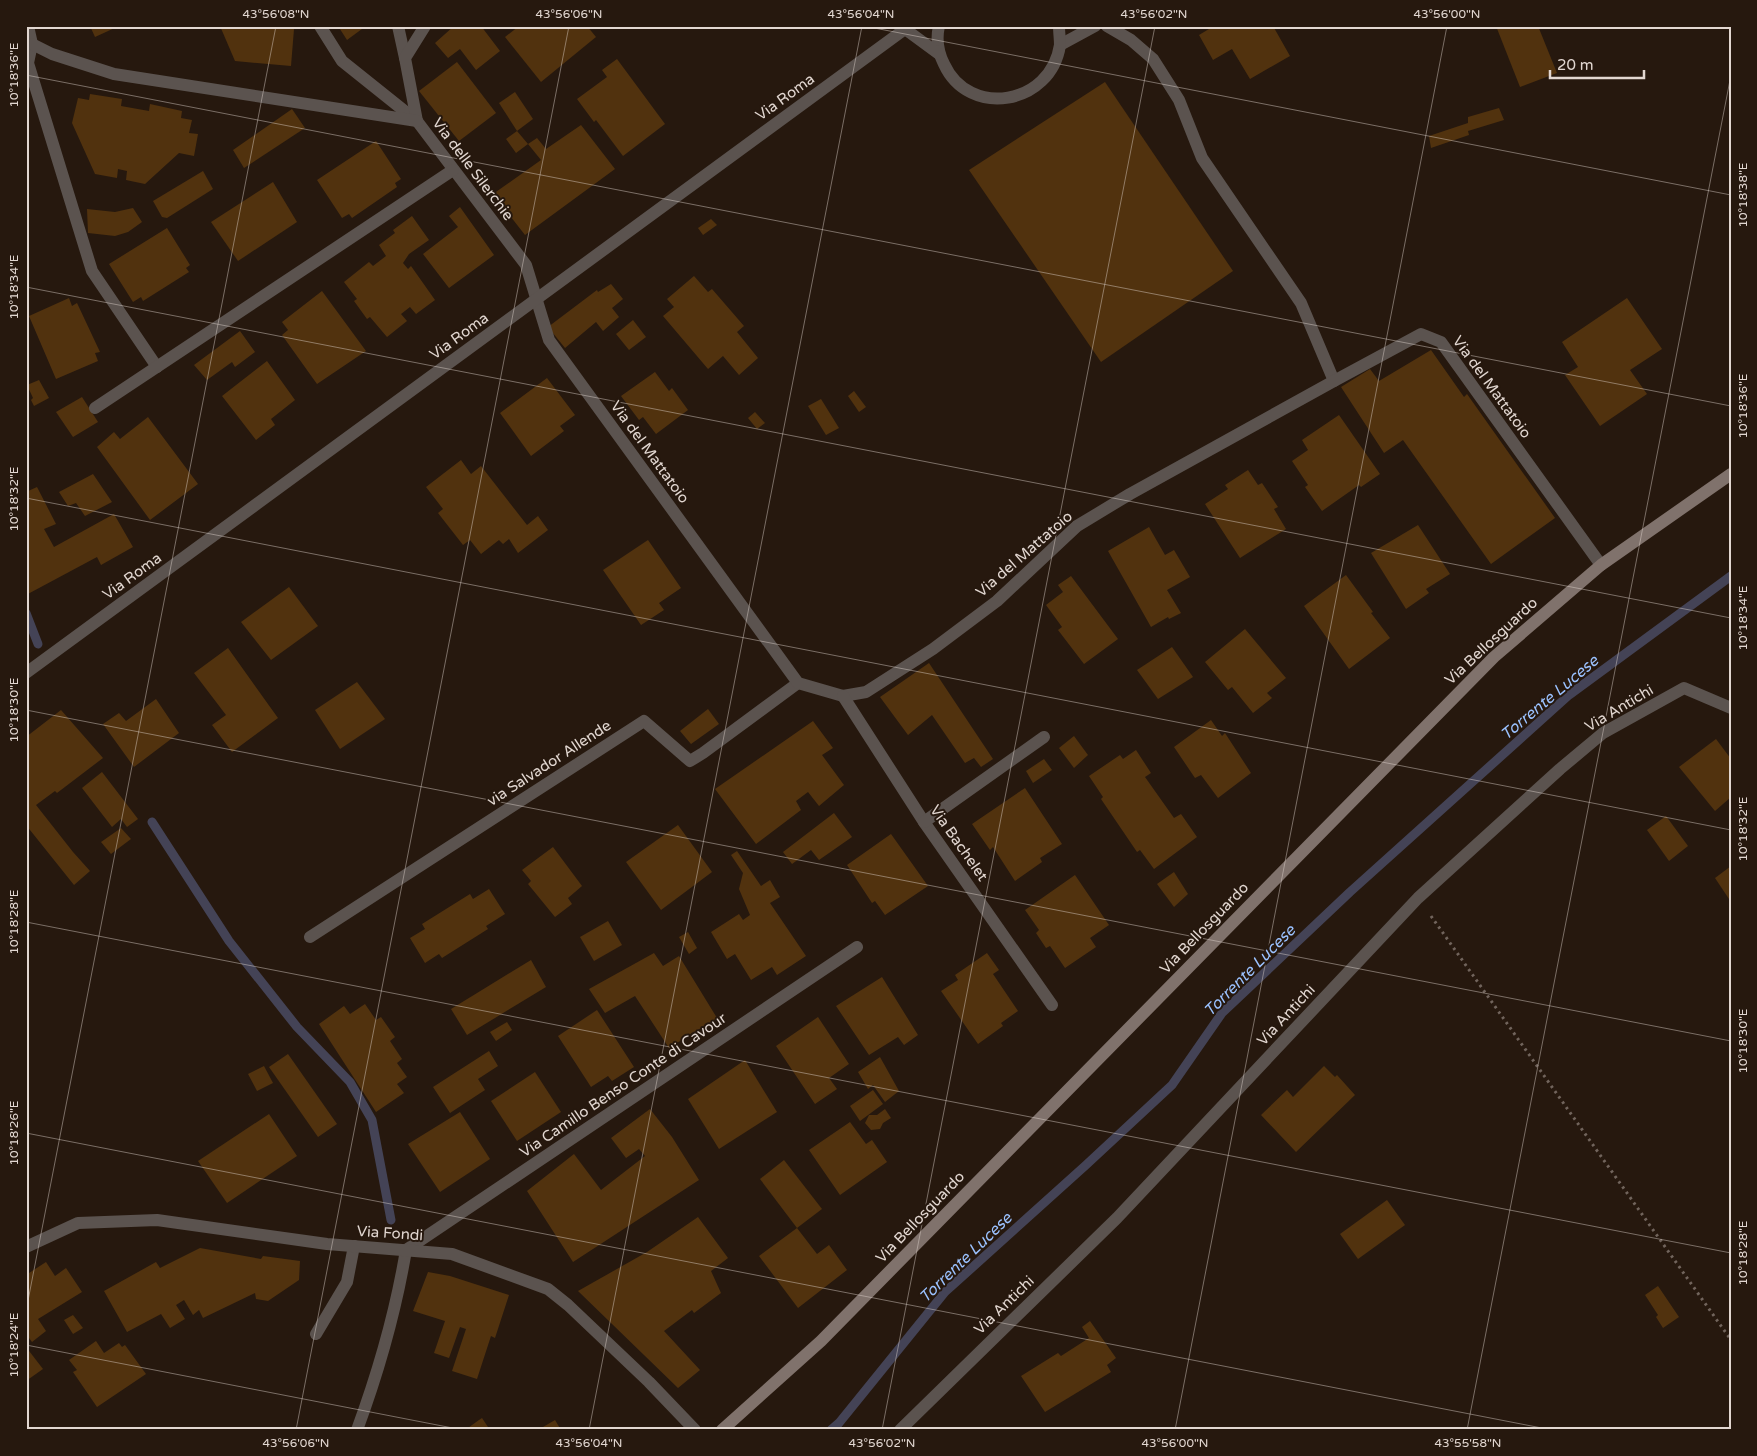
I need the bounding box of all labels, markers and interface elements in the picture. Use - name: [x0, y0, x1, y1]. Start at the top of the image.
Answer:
- text: 43°56'08"N: [243, 7, 310, 21]
- text: 43°56'06"N: [536, 7, 603, 21]
- text: 43°56'04"N: [828, 7, 895, 21]
- text: 43°56'02"N: [1121, 7, 1188, 21]
- text: 43°56'00"N: [1414, 7, 1481, 21]
- text: 10°18'36"E: [7, 42, 21, 108]
- scale bar: [1550, 48, 1643, 80]
- text: 20 m: [1557, 56, 1594, 74]
- street label: Via Roma: [752, 70, 818, 124]
- street label: Via delle Silerchie: [428, 114, 518, 224]
- text: 10°18'38"E: [1736, 162, 1750, 228]
- text: 10°18'34"E: [7, 254, 21, 320]
- street label: Via Roma: [426, 309, 492, 363]
- street label: Via del Mattatoio: [1449, 332, 1535, 442]
- text: 10°18'36"E: [1736, 373, 1750, 439]
- street label: Via del Mattatoio: [607, 397, 693, 507]
- text: 10°18'32"E: [7, 466, 21, 532]
- street label: Via del Mattatoio: [972, 507, 1076, 601]
- street label: Via Roma: [99, 549, 165, 603]
- text: 10°18'34"E: [1736, 585, 1750, 651]
- street label: Via Bellosguardo: [1441, 593, 1541, 689]
- water label: Torrente Lucese: [1497, 650, 1603, 744]
- text: 10°18'30"E: [7, 677, 21, 743]
- street label: Via Antichi: [1581, 681, 1657, 735]
- street label: via Salvador Allende: [484, 716, 614, 810]
- text: 10°18'32"E: [1736, 796, 1750, 862]
- street label: Via Bachelet: [926, 801, 992, 885]
- street label: Via Bellosguardo: [1156, 879, 1252, 977]
- text: 10°18'28"E: [7, 889, 21, 955]
- water label: Torrente Lucese: [1200, 920, 1300, 1021]
- street label: Via Antichi: [1253, 981, 1319, 1049]
- text: 10°18'30"E: [1736, 1008, 1750, 1074]
- street label: Via Camillo Benso Conte di Cavour: [516, 1009, 730, 1161]
- text: 10°18'26"E: [7, 1100, 21, 1166]
- street label: Via Bellosguardo: [872, 1168, 968, 1266]
- water label: Torrente Lucese: [915, 1208, 1017, 1307]
- text: 10°18'28"E: [1736, 1220, 1750, 1286]
- street label: Via Fondi: [356, 1222, 424, 1244]
- street label: Via Antichi: [970, 1272, 1038, 1338]
- text: 10°18'24"E: [7, 1312, 21, 1378]
- text: 43°56'06"N: [263, 1436, 330, 1450]
- text: 43°56'04"N: [556, 1436, 623, 1450]
- text: 43°56'02"N: [849, 1436, 916, 1450]
- text: 43°56'00"N: [1142, 1436, 1209, 1450]
- text: 43°55'58"N: [1435, 1436, 1502, 1450]

